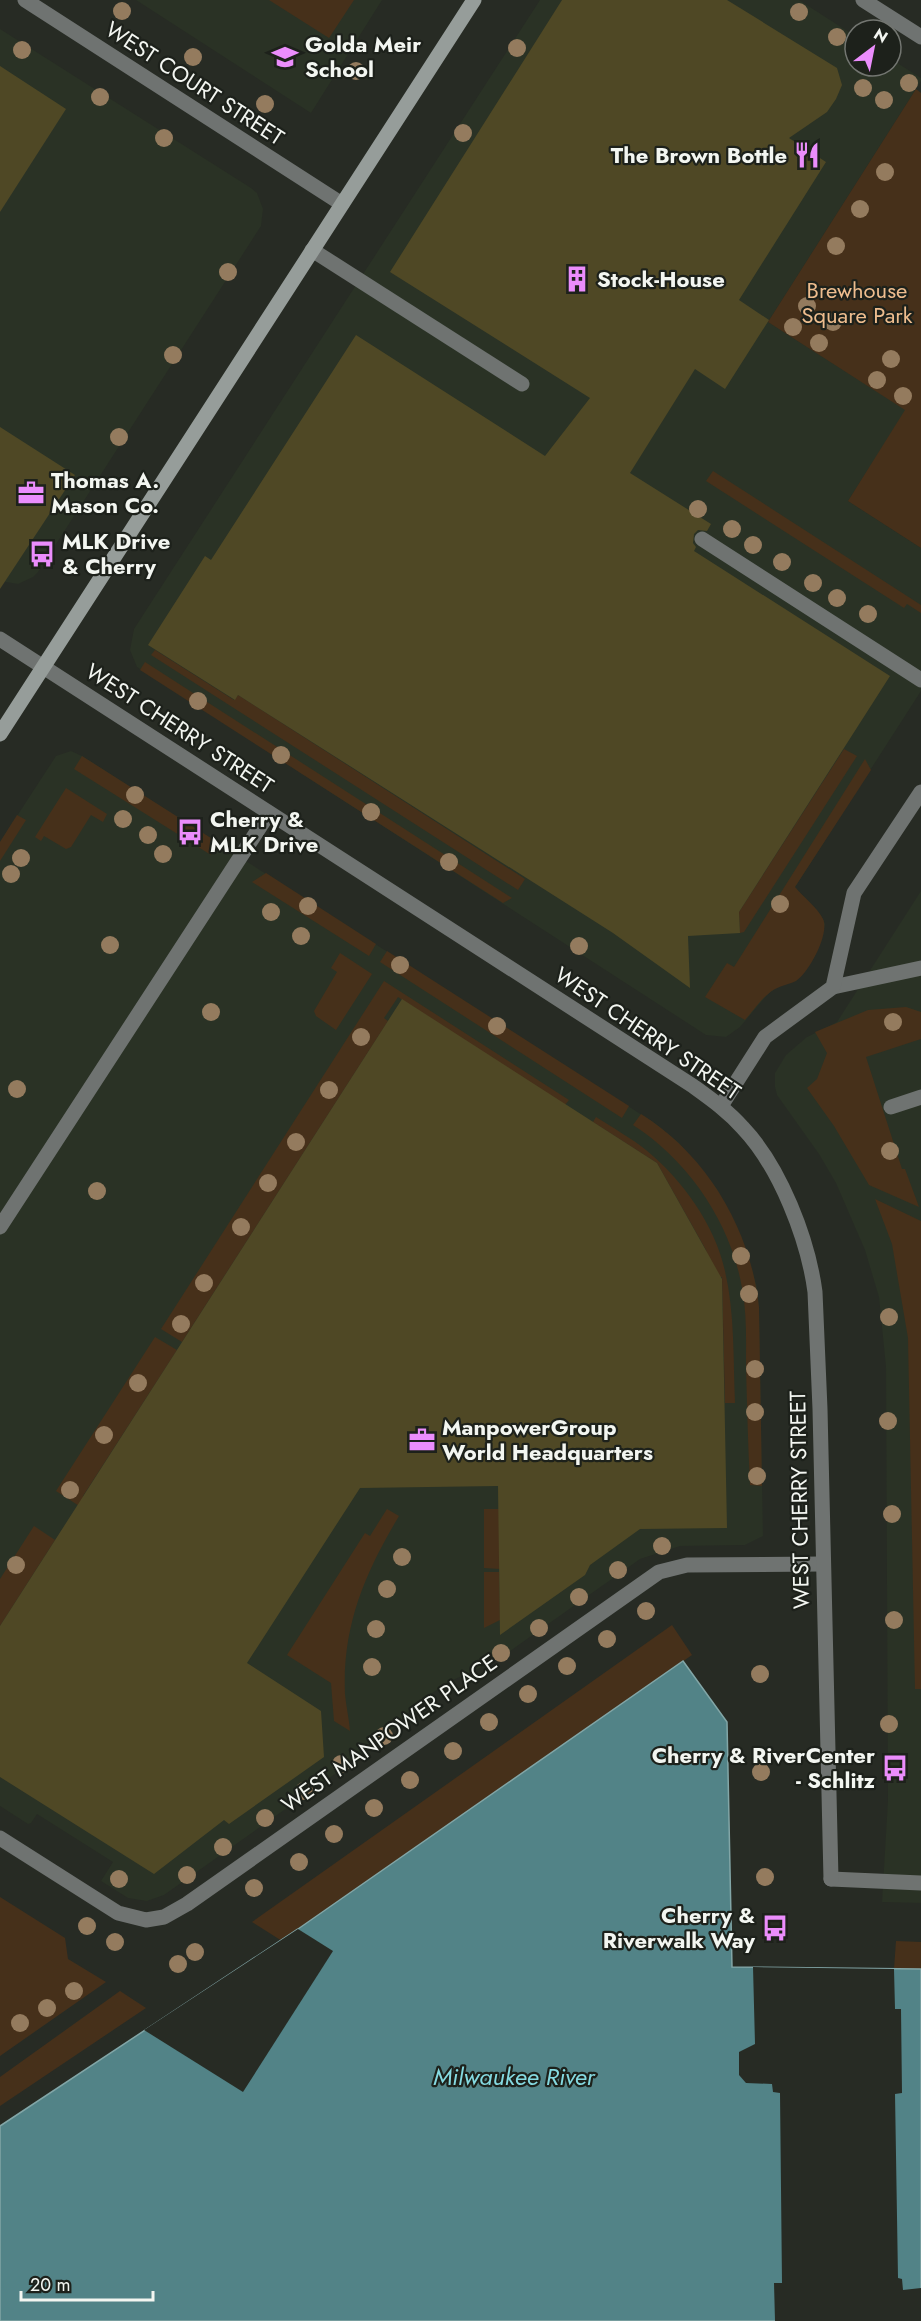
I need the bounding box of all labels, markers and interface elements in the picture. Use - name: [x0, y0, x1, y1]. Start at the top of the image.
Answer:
- street label: WEST COURT STREET: [99, 13, 291, 153]
- north arrow: [843, 18, 903, 78]
- text: N: [869, 23, 892, 49]
- place label: Golda Meir School: [305, 28, 421, 85]
- school or university icon: Golda Meir School: [270, 42, 300, 72]
- place label: The Brown Bottle: [611, 139, 787, 171]
- restaurant icon: The Brown Bottle: [792, 140, 822, 170]
- place label: Stock-House: [597, 263, 725, 295]
- building icon: Stock-House: [562, 264, 592, 294]
- park label: Brewhouse Square Park: [801, 274, 913, 331]
- place label: Thomas A. Mason Co.: [51, 464, 159, 521]
- office icon: Thomas A. Mason Co.: [16, 478, 46, 508]
- place label: MLK Drive & Cherry: [62, 525, 170, 582]
- bus stop icon: MLK Drive & Cherry: [27, 539, 57, 569]
- street label: WEST CHERRY STREET: [80, 655, 281, 801]
- place label: Cherry & MLK Drive: [210, 803, 318, 860]
- bus stop icon: Cherry & MLK Drive: [175, 817, 205, 847]
- street label: WEST CHERRY STREET: [549, 959, 748, 1108]
- street label: WEST CHERRY STREET: [781, 1390, 817, 1609]
- place label: ManpowerGroup World Headquarters: [442, 1411, 653, 1468]
- office icon: ManpowerGroup World Headquarters: [407, 1425, 437, 1455]
- street label: WEST MANPOWER PLACE: [274, 1646, 504, 1820]
- place label: Cherry & RiverCenter - Schlitz: [652, 1739, 876, 1796]
- bus stop icon: Cherry & RiverCenter - Schlitz: [880, 1753, 910, 1783]
- place label: Cherry & Riverwalk Way: [603, 1899, 756, 1956]
- bus stop icon: Cherry & Riverwalk Way: [760, 1913, 790, 1943]
- water label: Milwaukee River: [433, 2059, 597, 2094]
- scale bar: [21, 2264, 153, 2302]
- text: 20 m: [30, 2272, 70, 2298]

